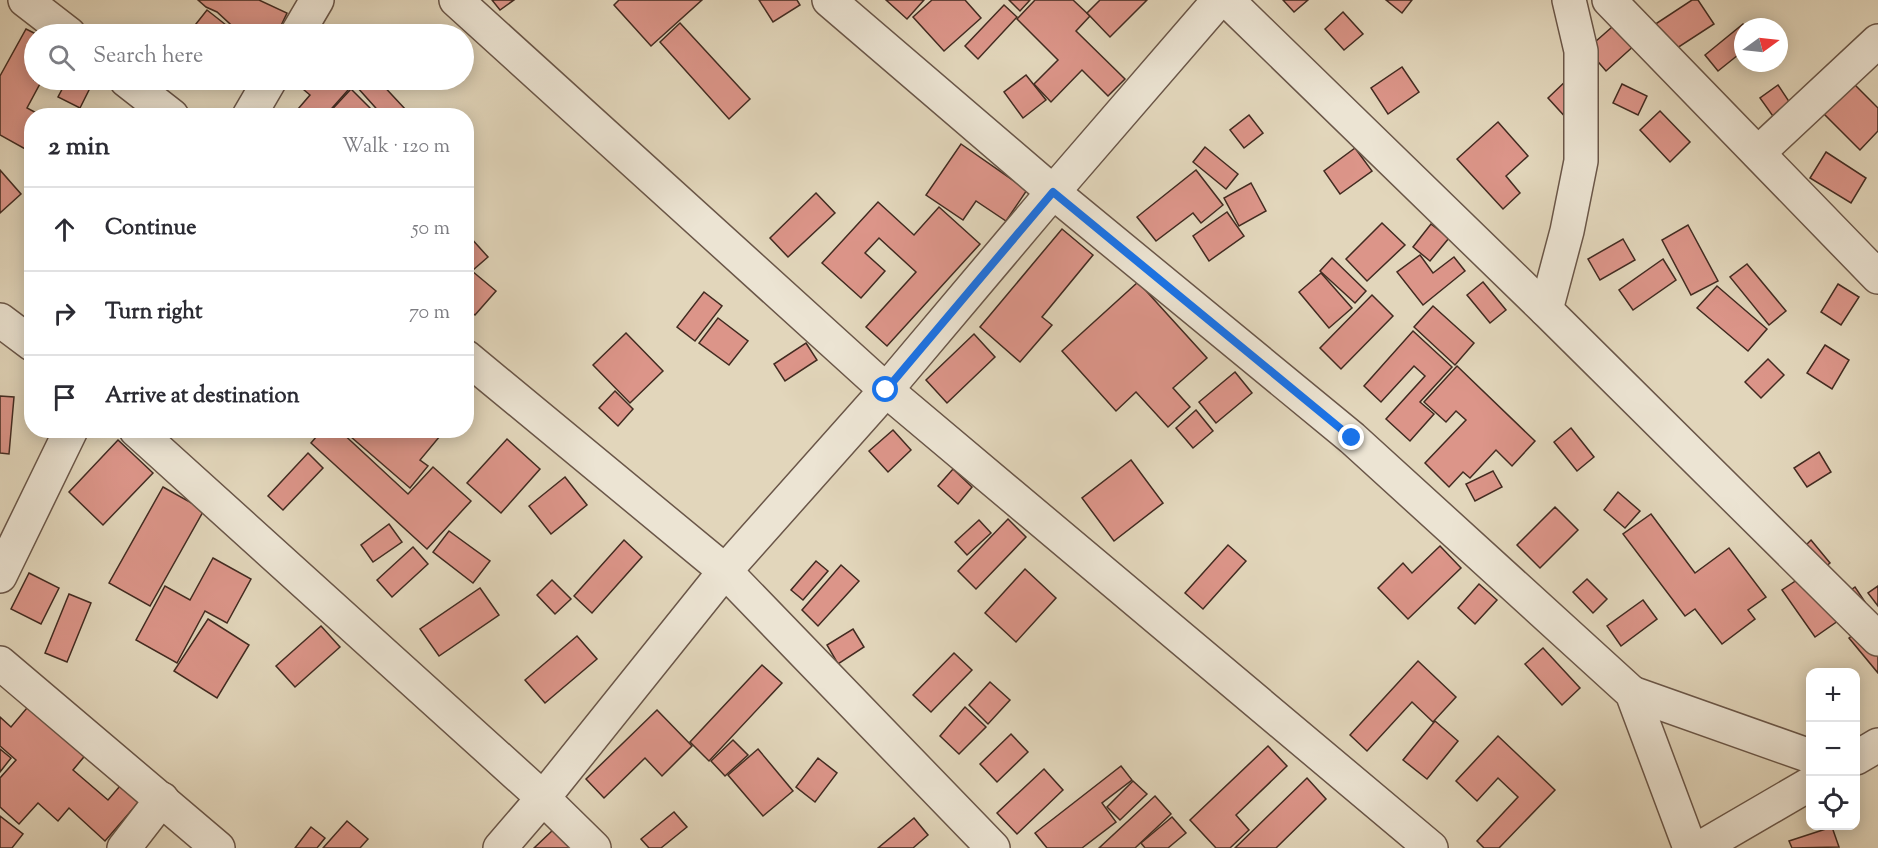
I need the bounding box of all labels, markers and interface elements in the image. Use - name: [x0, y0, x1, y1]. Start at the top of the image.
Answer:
- north arrow: [1734, 18, 1788, 72]
- search box: [24, 24, 474, 90]
- icon: search: [45, 41, 78, 74]
- text: Search here: [93, 41, 203, 73]
- text: 2 min: [48, 129, 110, 166]
- text: Walk · 120 m: [342, 133, 450, 162]
- icon: ahead: [48, 213, 81, 246]
- text: Continue: [105, 213, 196, 245]
- text: 50 m: [412, 215, 450, 244]
- icon: right: [48, 297, 81, 330]
- text: Turn right: [105, 297, 202, 329]
- text: 70 m: [409, 299, 450, 328]
- route start: [872, 376, 898, 402]
- icon: arrive: [48, 381, 81, 414]
- text: Arrive at destination: [105, 381, 300, 413]
- route end: [1338, 424, 1364, 450]
- map controls: [1806, 668, 1860, 830]
- button: +: [1806, 668, 1860, 722]
- button: −: [1806, 722, 1860, 776]
- button: locate: [1806, 776, 1860, 830]

